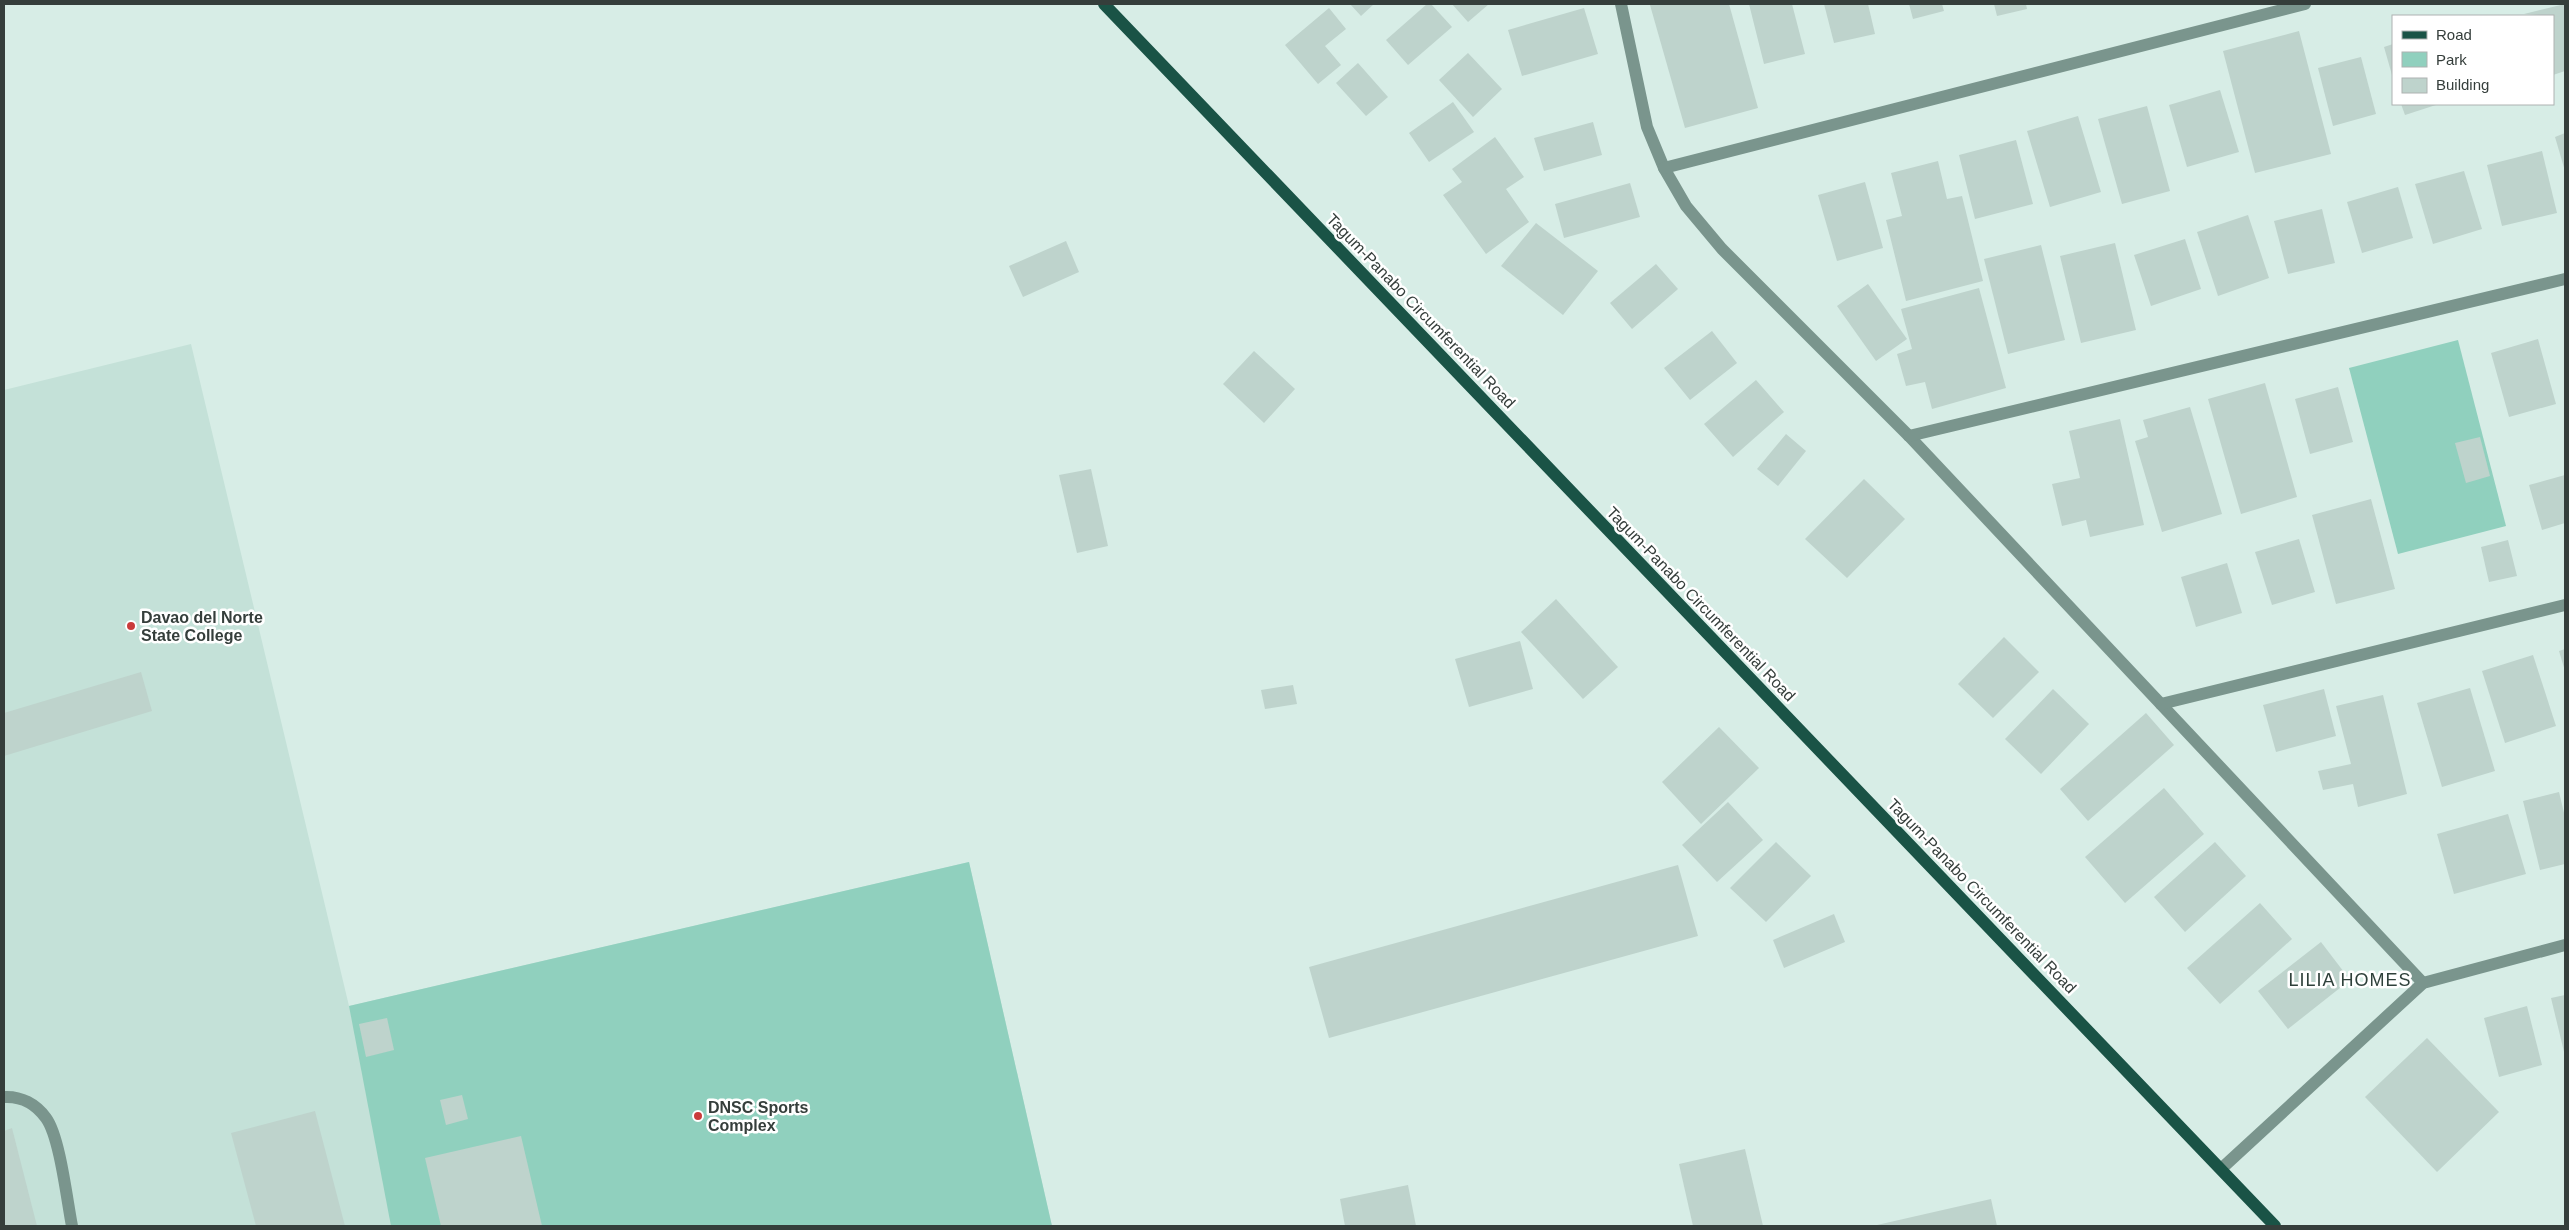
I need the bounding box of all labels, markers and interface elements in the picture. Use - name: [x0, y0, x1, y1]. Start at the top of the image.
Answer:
- legend: [2392, 15, 2554, 105]
- text: Road: [2436, 26, 2472, 43]
- text: Park: [2436, 51, 2467, 68]
- text: Building: [2436, 76, 2489, 93]
- street label: Tagum-Panabo Circumferential Road: [1323, 210, 1519, 412]
- street label: Tagum-Panabo Circumferential Road: [1603, 503, 1799, 705]
- place label: Davao del Norte State College: [141, 609, 263, 644]
- marker: Davao del Norte State College: [125, 620, 137, 632]
- street label: Tagum-Panabo Circumferential Road: [1884, 795, 2080, 997]
- district label: LILIA HOMES: [2288, 970, 2412, 990]
- place label: DNSC Sports Complex: [708, 1099, 809, 1134]
- marker: DNSC Sports Complex: [692, 1110, 704, 1122]

